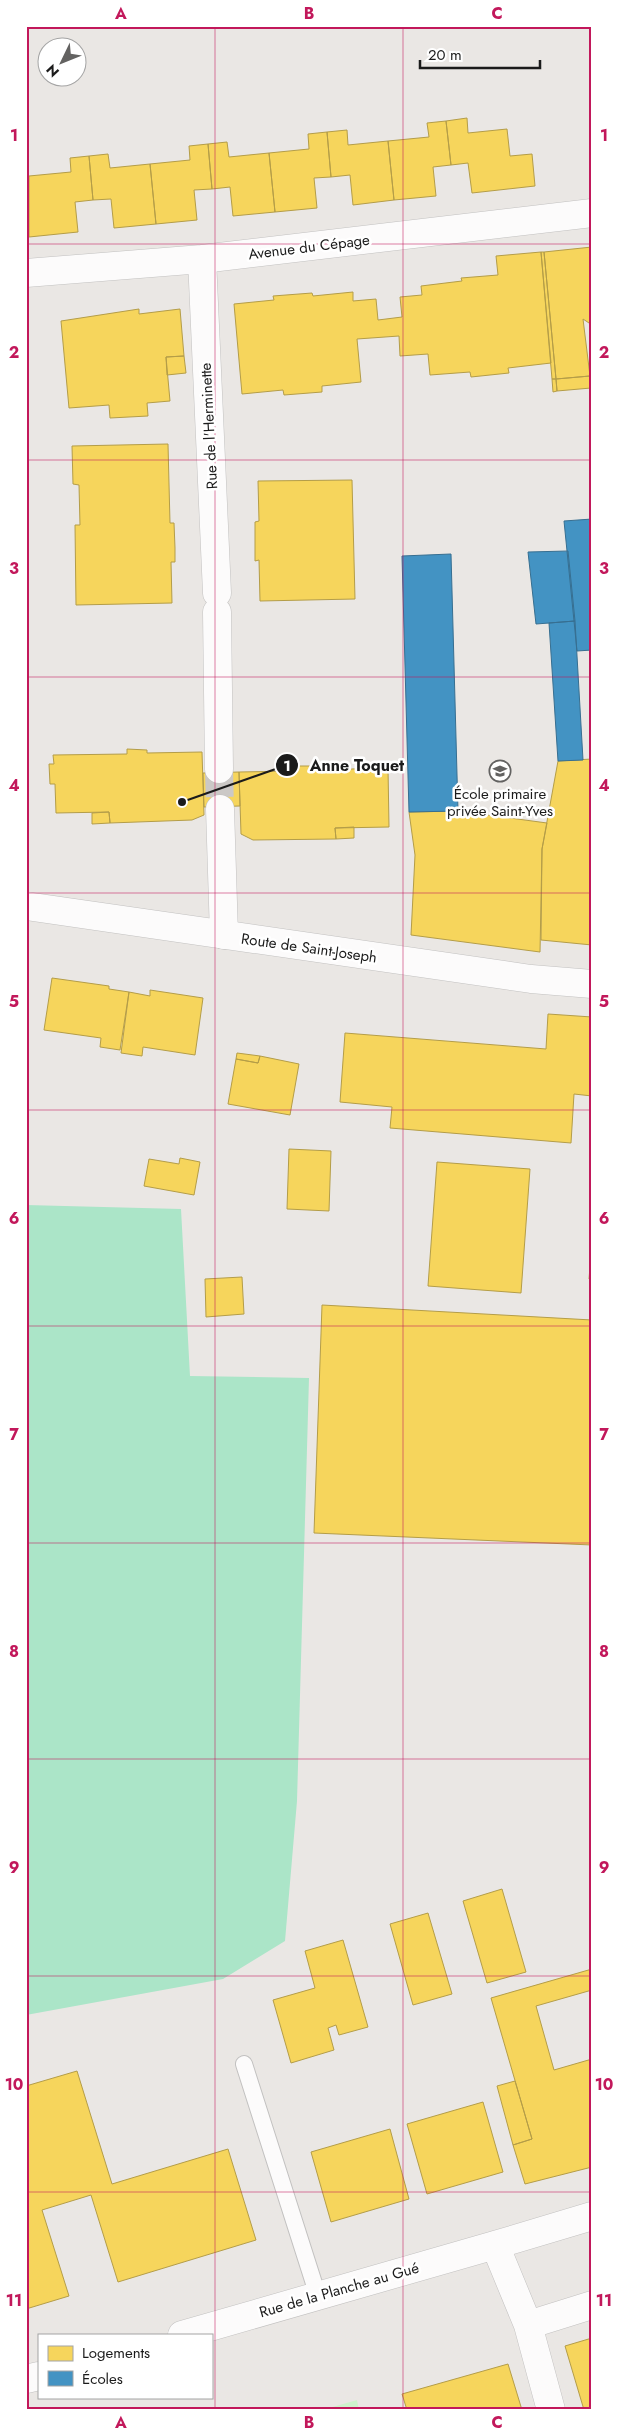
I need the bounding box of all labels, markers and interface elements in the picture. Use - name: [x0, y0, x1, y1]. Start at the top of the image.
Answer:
- text: A: [114, 2, 127, 25]
- text: B: [304, 2, 314, 25]
- text: C: [491, 2, 503, 25]
- north arrow: [38, 38, 88, 88]
- scale bar: [420, 38, 540, 70]
- text: 20 m: [428, 44, 462, 66]
- text: N: [41, 60, 64, 82]
- text: 1: [10, 124, 18, 147]
- text: 1: [600, 124, 608, 147]
- street label: Avenue du Cépage: [247, 229, 371, 265]
- text: 2: [9, 341, 19, 364]
- text: 2: [599, 341, 609, 364]
- street label: Rue de l'Herminette: [195, 362, 223, 490]
- text: 3: [9, 557, 19, 580]
- text: 3: [599, 557, 609, 580]
- callout: Anne Toquet: [275, 750, 414, 781]
- text: Anne Toquet: [309, 754, 405, 777]
- text: 1: [283, 755, 291, 777]
- school or university icon: École primaire privée Saint-Yves: [488, 759, 512, 783]
- text: 4: [8, 774, 20, 797]
- text: 4: [598, 774, 610, 797]
- place label: École primaire privée Saint-Yves: [447, 783, 553, 822]
- street label: Route de Saint-Joseph: [240, 928, 378, 968]
- text: 5: [9, 990, 19, 1013]
- text: 5: [599, 990, 609, 1013]
- text: 6: [9, 1207, 19, 1230]
- text: 6: [599, 1207, 609, 1230]
- text: 7: [9, 1423, 19, 1446]
- text: 7: [599, 1423, 609, 1446]
- text: 8: [9, 1640, 19, 1663]
- text: 8: [599, 1640, 609, 1663]
- text: 9: [9, 1856, 19, 1879]
- text: 9: [599, 1856, 609, 1879]
- text: 10: [5, 2073, 23, 2096]
- text: 10: [595, 2073, 613, 2096]
- street label: Rue de la Planche au Gué: [257, 2257, 422, 2323]
- text: 11: [6, 2289, 22, 2312]
- text: 11: [596, 2289, 612, 2312]
- legend: [38, 2334, 212, 2398]
- text: Logements: [82, 2342, 150, 2364]
- text: Écoles: [82, 2368, 123, 2390]
- text: A: [114, 2411, 127, 2434]
- text: B: [304, 2411, 314, 2434]
- text: C: [491, 2411, 503, 2434]

